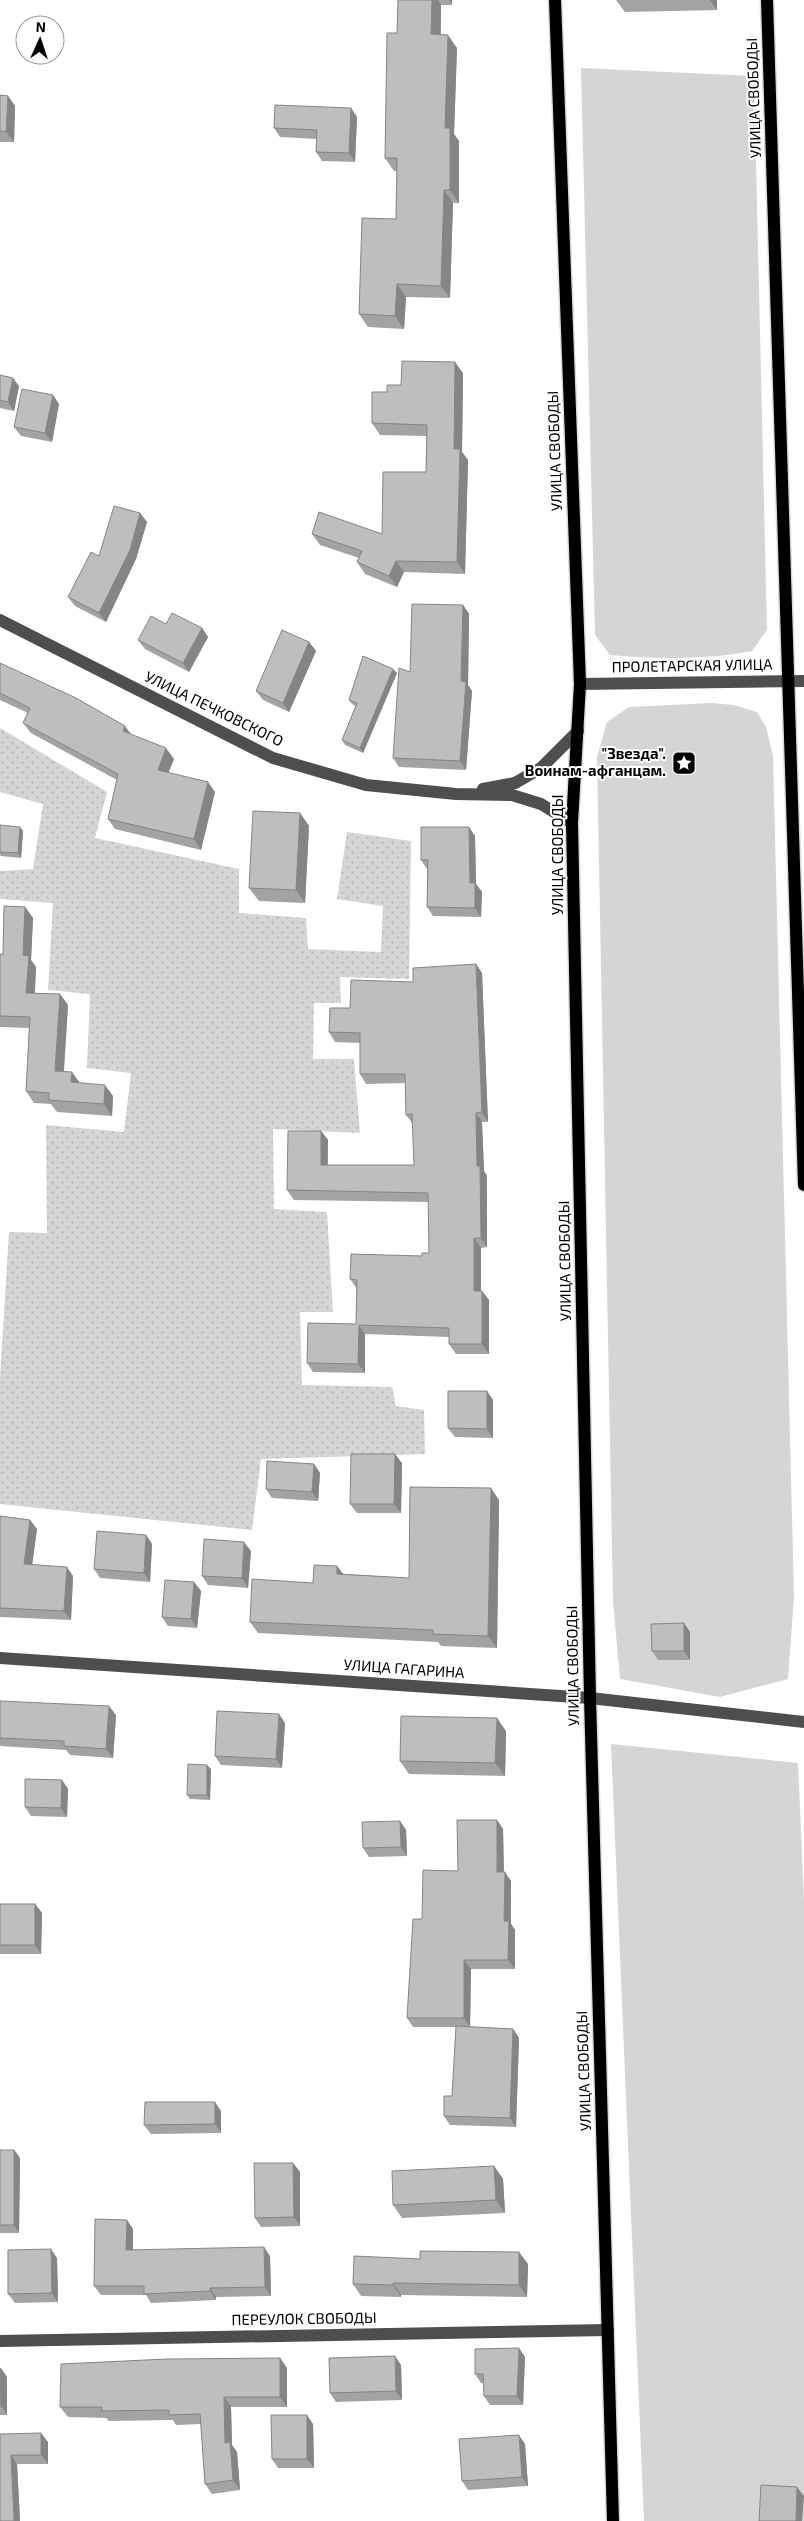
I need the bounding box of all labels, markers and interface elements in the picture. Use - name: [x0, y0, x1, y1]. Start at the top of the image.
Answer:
- north arrow: [15, 15, 65, 65]
- text: N: [35, 18, 46, 35]
- street label: УЛИЦА СВОБОДЫ: [742, 37, 764, 159]
- street label: УЛИЦА СВОБОДЫ: [543, 390, 565, 512]
- street label: ПРОЛЕТАРСКАЯ УЛИЦА: [611, 655, 773, 675]
- street label: УЛИЦА ПЕЧКОВСКОГО: [142, 667, 287, 749]
- place label: "Звезда". Воинам-афганцам.: [525, 744, 666, 779]
- place icon: "Звезда". Воинам-афганцам.: [671, 750, 697, 776]
- street label: УЛИЦА СВОБОДЫ: [548, 795, 566, 915]
- street label: УЛИЦА СВОБОДЫ: [554, 1201, 574, 1321]
- street label: УЛИЦА СВОБОДЫ: [562, 1606, 582, 1726]
- street label: УЛИЦА ГАГАРИНА: [343, 1655, 466, 1681]
- street label: УЛИЦА СВОБОДЫ: [572, 2010, 594, 2132]
- street label: ПЕРЕУЛОК СВОБОДЫ: [231, 2308, 377, 2328]

